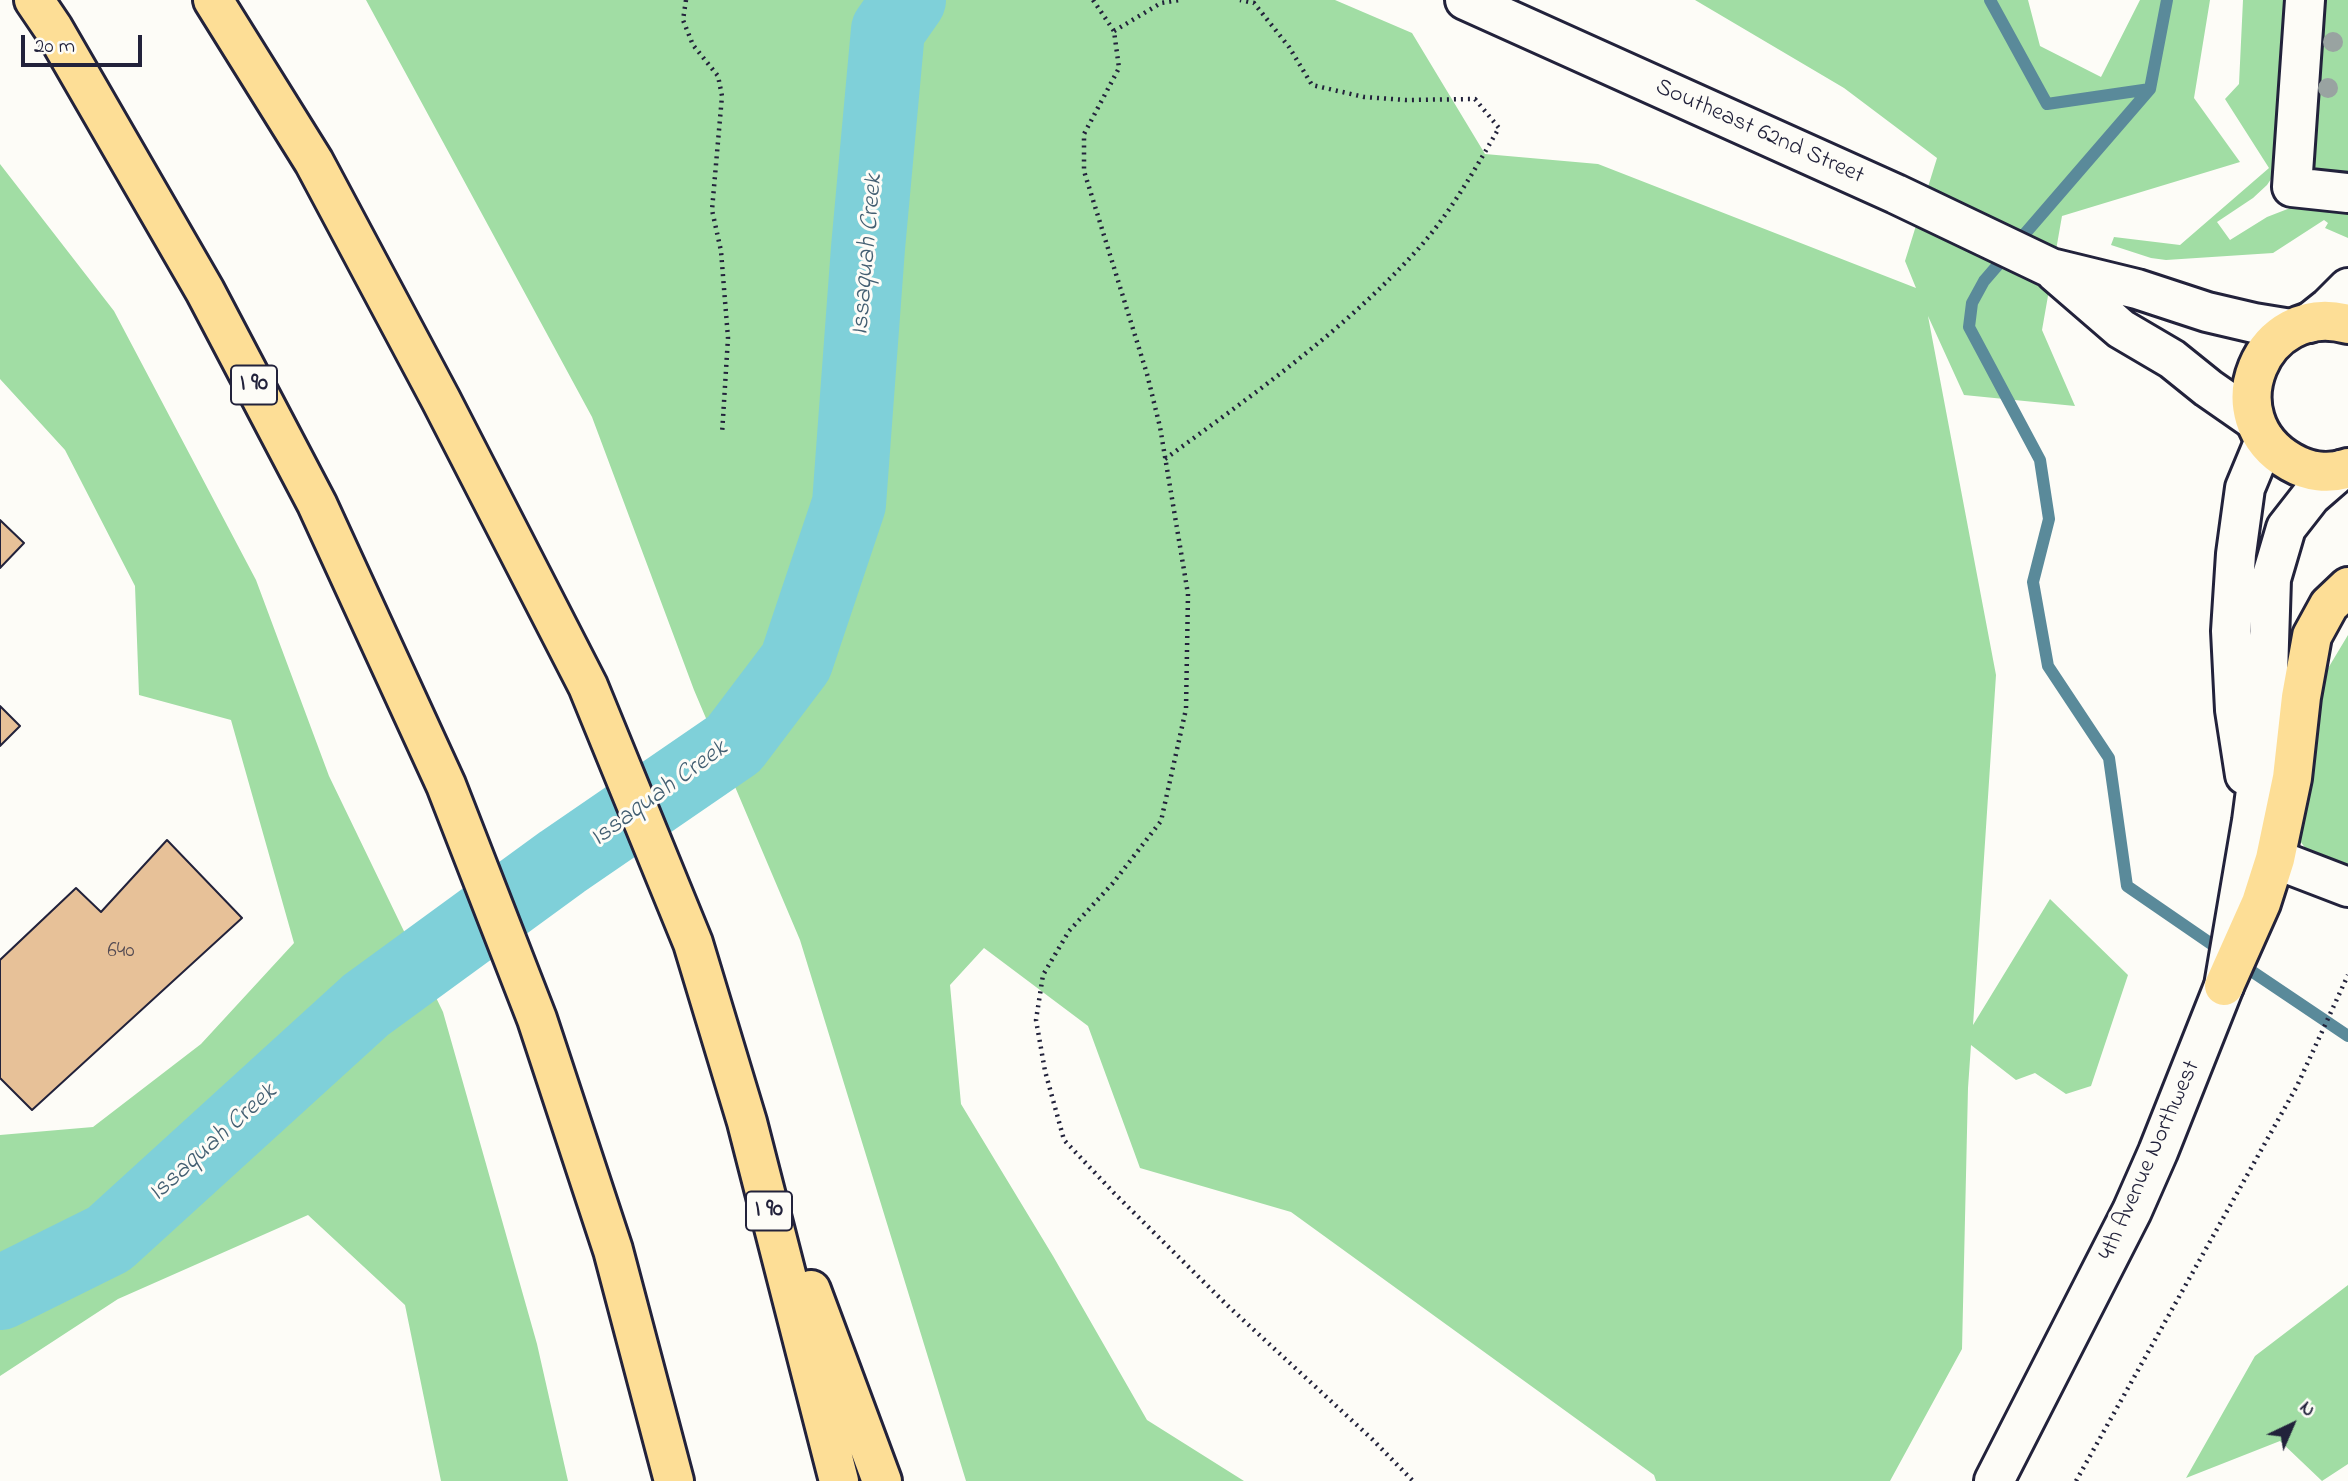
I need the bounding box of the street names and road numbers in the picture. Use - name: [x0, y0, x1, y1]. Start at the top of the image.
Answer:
- street label: Southeast 62nd Street: [1650, 74, 1868, 192]
- road number: I 90: [231, 366, 277, 404]
- street label: 4th Avenue Northwest: [2094, 1057, 2208, 1265]
- road number: I 90: [746, 1192, 792, 1230]

